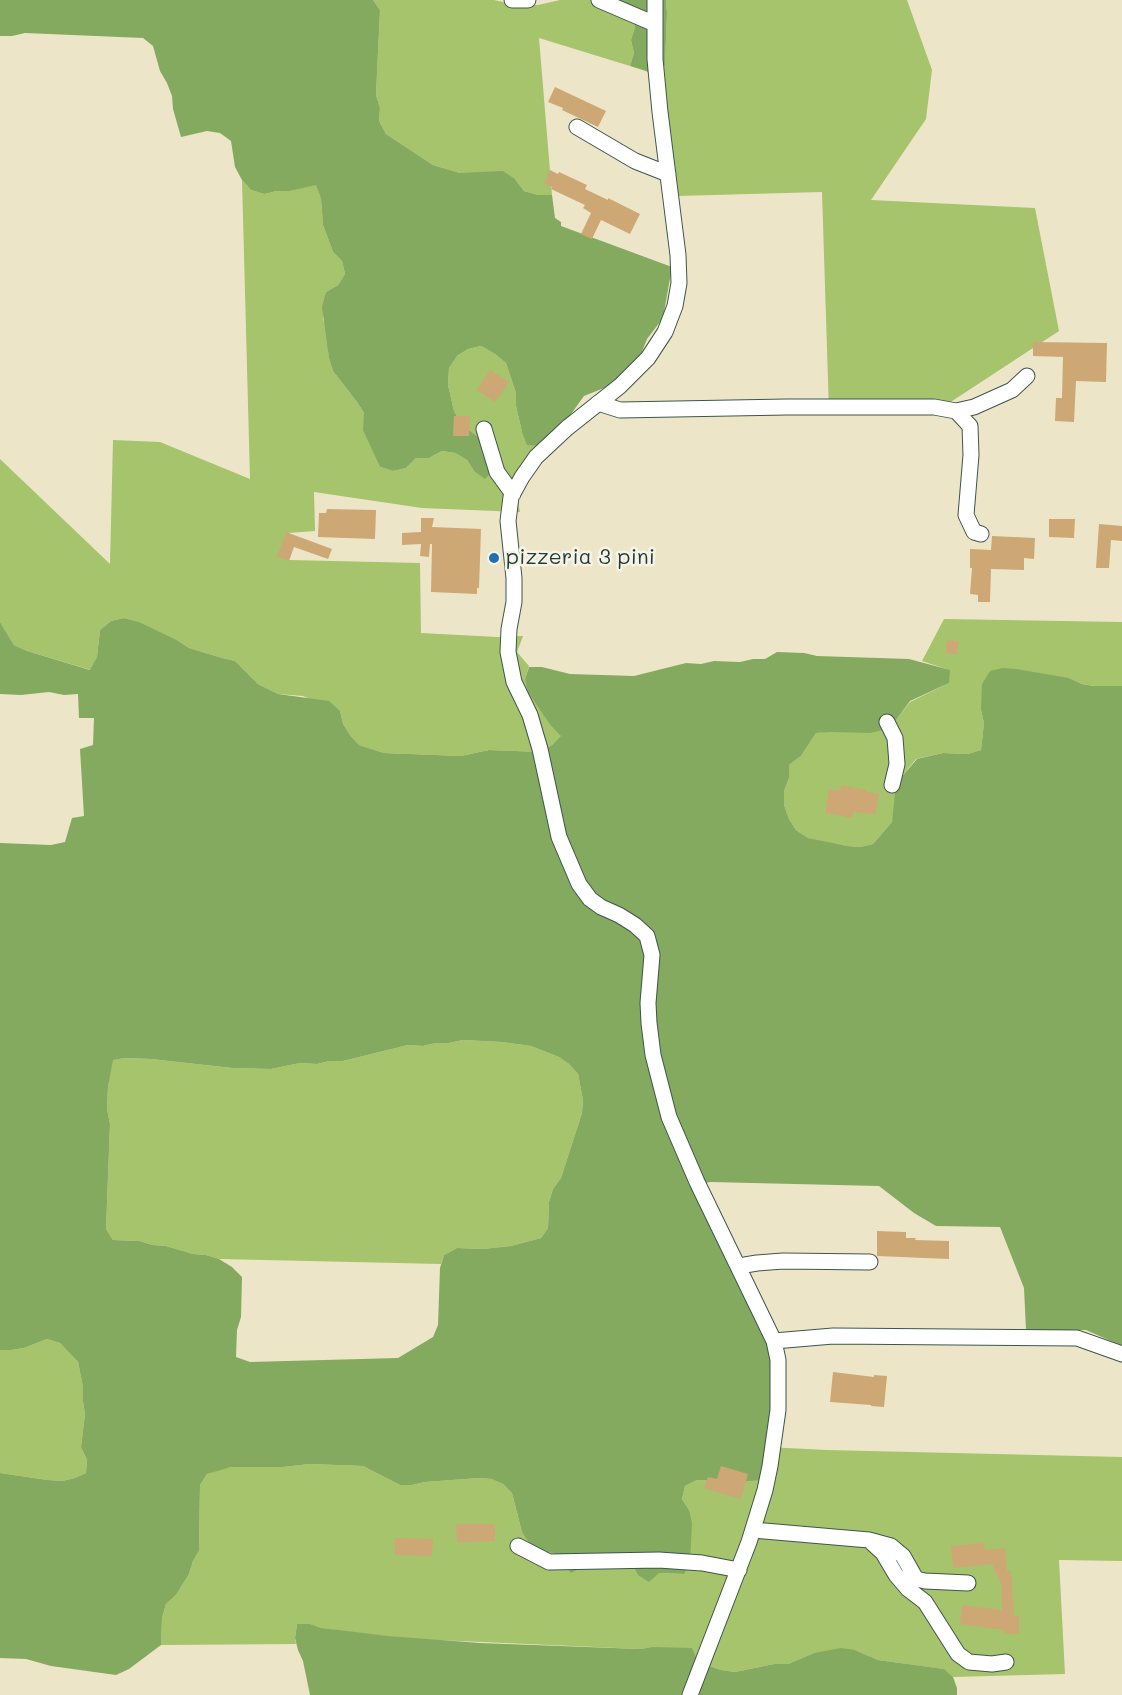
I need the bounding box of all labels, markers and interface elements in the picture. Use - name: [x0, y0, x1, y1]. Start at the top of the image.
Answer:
- place label: pizzeria 3 pini: [506, 545, 655, 571]
- marker: pizzeria 3 pini: [487, 551, 501, 565]

